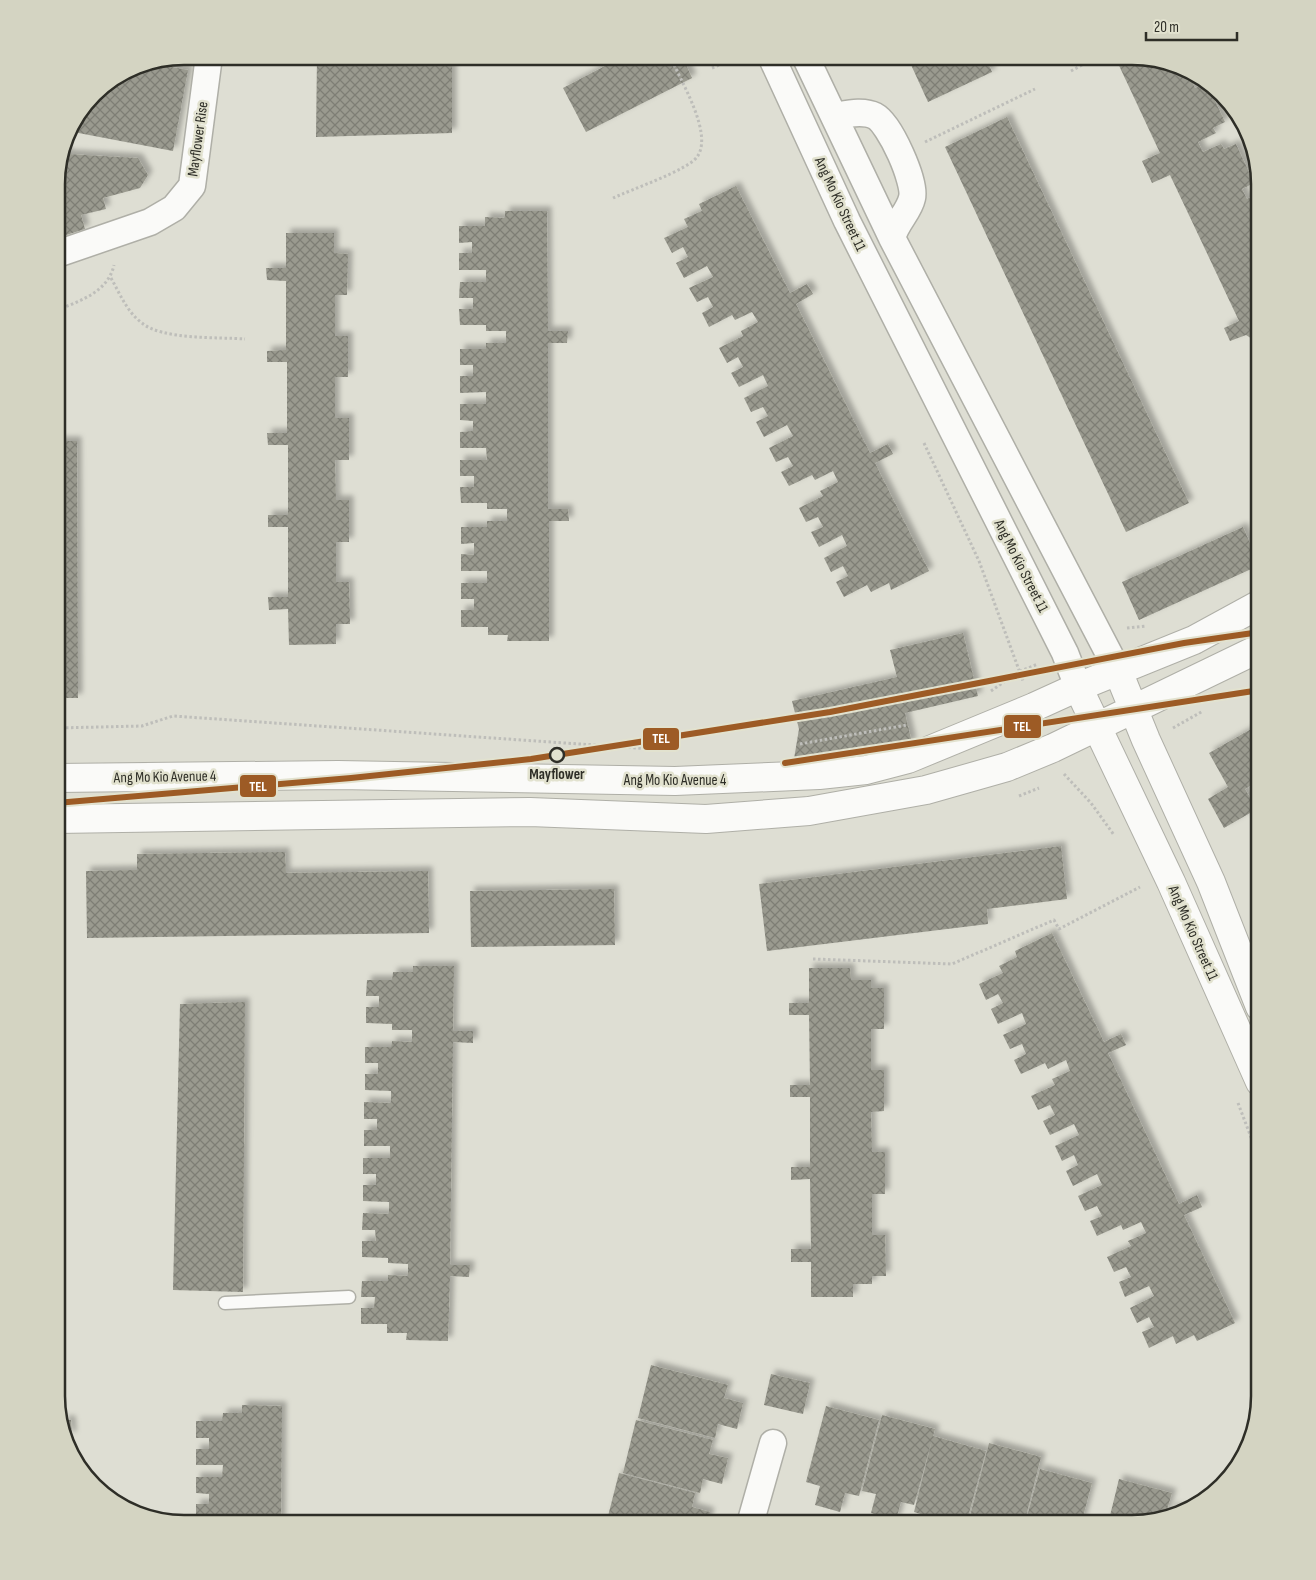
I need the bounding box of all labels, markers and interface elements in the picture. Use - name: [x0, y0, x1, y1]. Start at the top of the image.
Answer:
- scale bar: [1146, 10, 1237, 42]
- text: 20 m: [1154, 18, 1179, 37]
- street label: Mayflower Rise: [183, 100, 213, 178]
- street label: Ang Mo Kio Street 11: [809, 153, 870, 255]
- street label: Ang Mo Kio Street 11: [989, 515, 1053, 616]
- line badge: TEL: [1003, 714, 1042, 739]
- text: TEL: [1013, 718, 1031, 735]
- line badge: TEL: [642, 727, 680, 751]
- text: TEL: [652, 730, 670, 747]
- marker: Mayflower: [549, 747, 565, 763]
- place label: Mayflower: [529, 765, 585, 784]
- street label: Ang Mo Kio Avenue 4: [113, 767, 216, 787]
- street label: Ang Mo Kio Avenue 4: [623, 771, 726, 790]
- line badge: TEL: [239, 774, 277, 798]
- text: TEL: [249, 778, 267, 795]
- street label: Ang Mo Kio Street 11: [1163, 882, 1223, 984]

